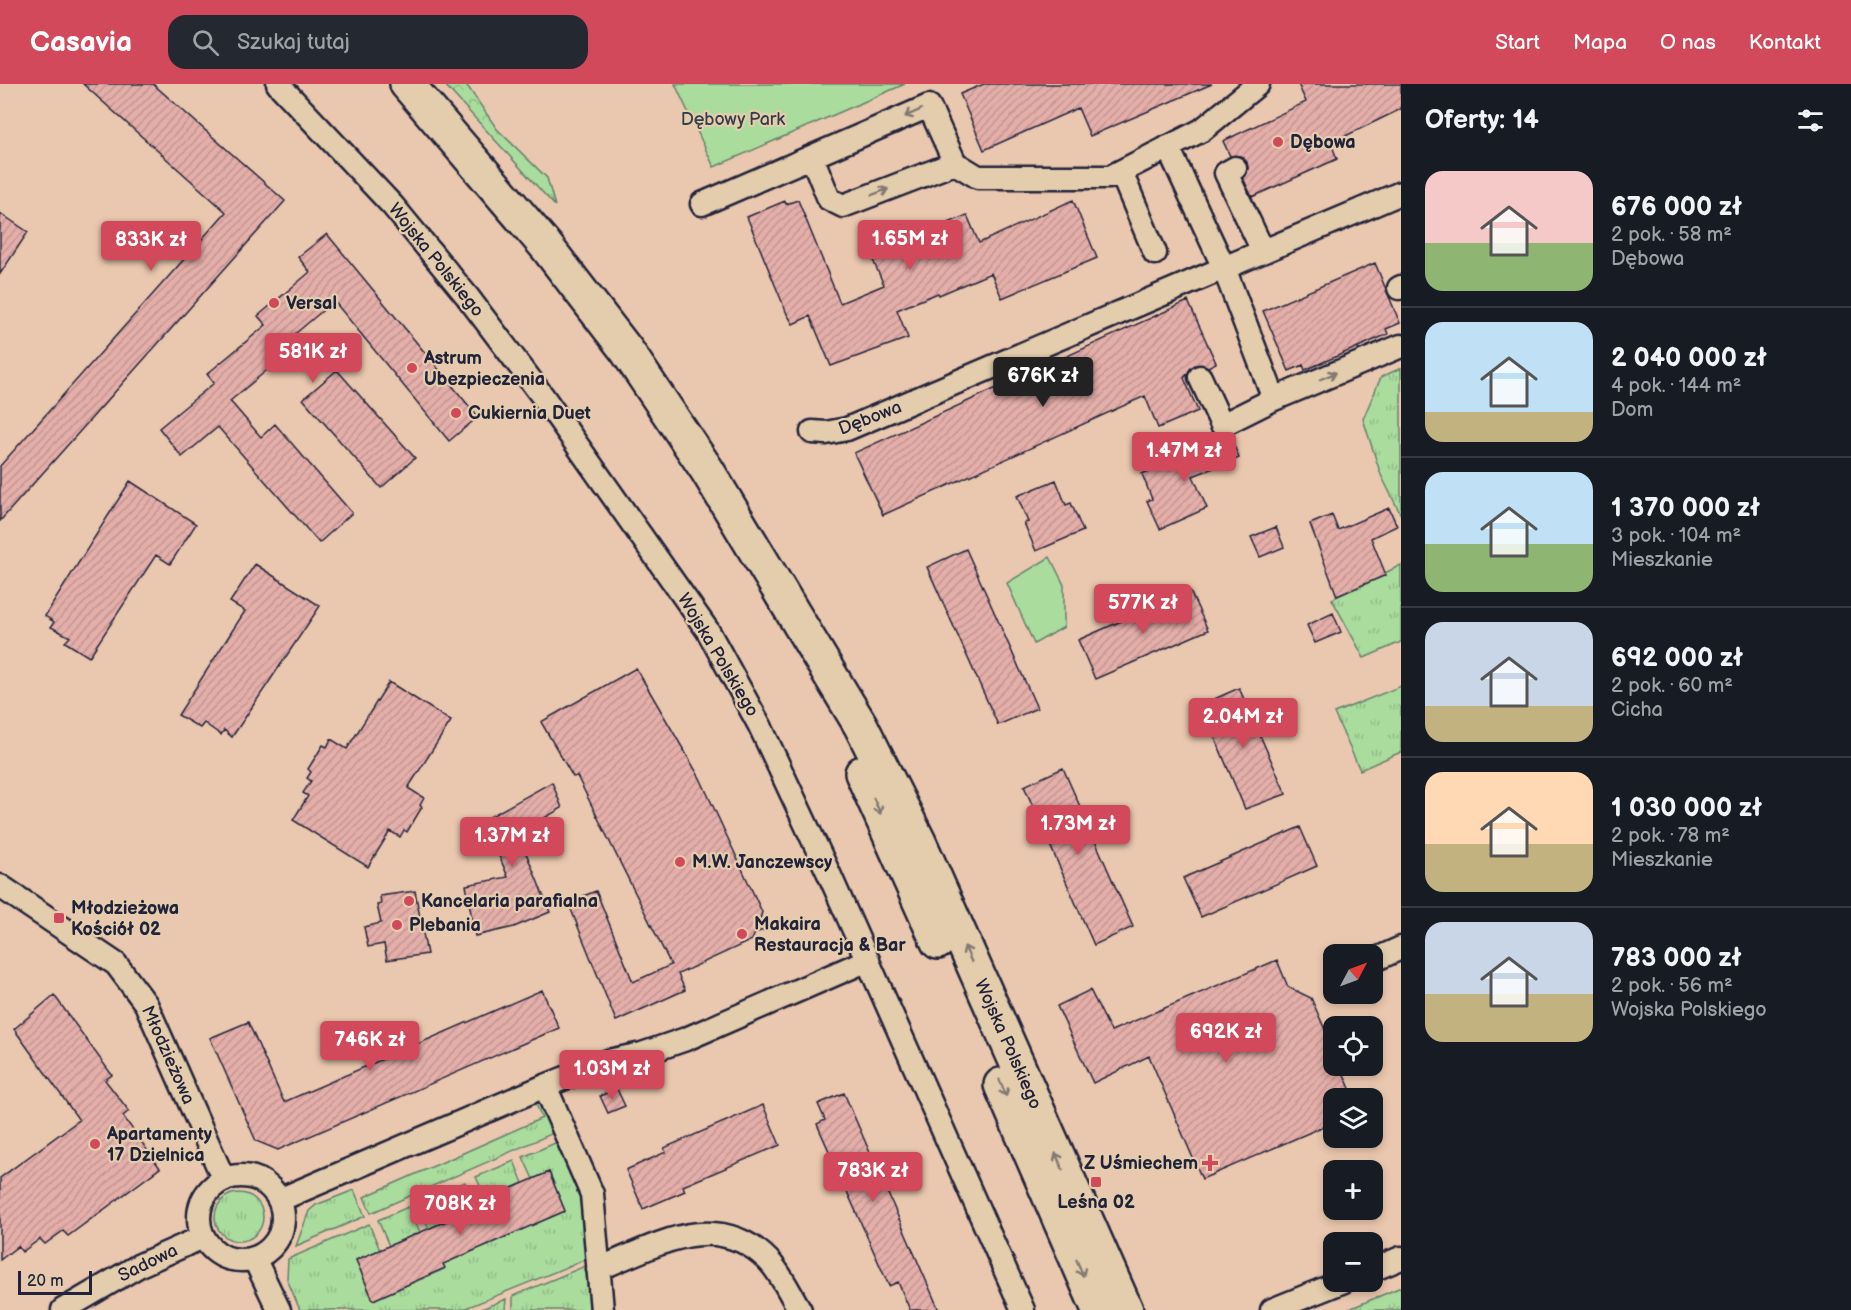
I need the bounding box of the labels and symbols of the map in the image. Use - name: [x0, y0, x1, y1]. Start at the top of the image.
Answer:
- one-way arrow: [905, 108, 923, 119]
- park label: Dębowy Park: [681, 109, 785, 130]
- place label: Dębowa: [1290, 132, 1356, 153]
- marker: Dębowa: [1271, 135, 1285, 149]
- one-way arrow: [870, 186, 889, 197]
- street label: Wojska Polskiego: [384, 199, 488, 321]
- pin: 1.65M zł: [848, 220, 972, 271]
- pin: 833K zł: [96, 221, 206, 272]
- place label: Versal: [286, 293, 337, 314]
- marker: Versal: [267, 296, 281, 310]
- pin: 581K zł: [258, 333, 368, 384]
- place label: Astrum Ubezpieczenia: [423, 348, 545, 390]
- pin: 676K zł: [988, 357, 1098, 408]
- marker: Astrum Ubezpieczenia: [405, 361, 419, 375]
- one-way arrow: [1318, 370, 1337, 381]
- street label: Dębowa: [835, 396, 905, 440]
- place label: Cukiernia Duet: [468, 403, 591, 424]
- marker: Cukiernia Duet: [449, 406, 463, 420]
- pin: 1.47M zł: [1122, 432, 1246, 483]
- pin: 577K zł: [1088, 584, 1198, 635]
- street label: Wojska Polskiego: [673, 590, 763, 720]
- pin: 2.04M zł: [1181, 698, 1305, 749]
- one-way arrow: [872, 796, 883, 814]
- pin: 1.73M zł: [1016, 805, 1140, 856]
- pin: 1.37M zł: [450, 817, 574, 868]
- place label: M.W. Janczewscy: [692, 852, 833, 873]
- marker: M.W. Janczewscy: [673, 855, 687, 869]
- place label: Kancelaria parafialna: [421, 891, 598, 912]
- marker: Kancelaria parafialna: [402, 894, 416, 908]
- place label: Młodzieżowa Kościół 02: [71, 898, 179, 940]
- marker: Młodzieżowa Kościół 02: [52, 911, 66, 925]
- place label: Makaira Restauracja & Bar: [754, 914, 906, 956]
- place label: Plebania: [409, 915, 481, 936]
- marker: Plebania: [390, 918, 404, 932]
- marker: Makaira Restauracja & Bar: [735, 927, 749, 941]
- north arrow: [1323, 944, 1383, 1004]
- one-way arrow: [962, 945, 973, 963]
- street label: Wojska Polskiego: [970, 976, 1046, 1112]
- street label: Młodzieżowa: [137, 1002, 199, 1108]
- pin: 692K zł: [1171, 1013, 1281, 1064]
- pin: 746K zł: [315, 1021, 425, 1072]
- pin: 1.03M zł: [550, 1050, 674, 1101]
- one-way arrow: [997, 1079, 1009, 1097]
- place label: Apartamenty 17 Dzielnica: [106, 1124, 213, 1166]
- marker: Apartamenty 17 Dzielnica: [88, 1137, 102, 1151]
- pin: 783K zł: [818, 1152, 928, 1203]
- one-way arrow: [1053, 1152, 1065, 1170]
- place label: Z Uśmiechem: [1084, 1153, 1198, 1174]
- marker: Z Uśmiechem: [1203, 1156, 1217, 1170]
- marker: Leśna 02: [1089, 1175, 1103, 1189]
- pin: 708K zł: [405, 1185, 515, 1236]
- place label: Leśna 02: [1057, 1192, 1135, 1213]
- street label: Sadowa: [115, 1240, 181, 1286]
- one-way arrow: [1075, 1258, 1086, 1276]
- scale bar: [18, 1268, 92, 1296]

